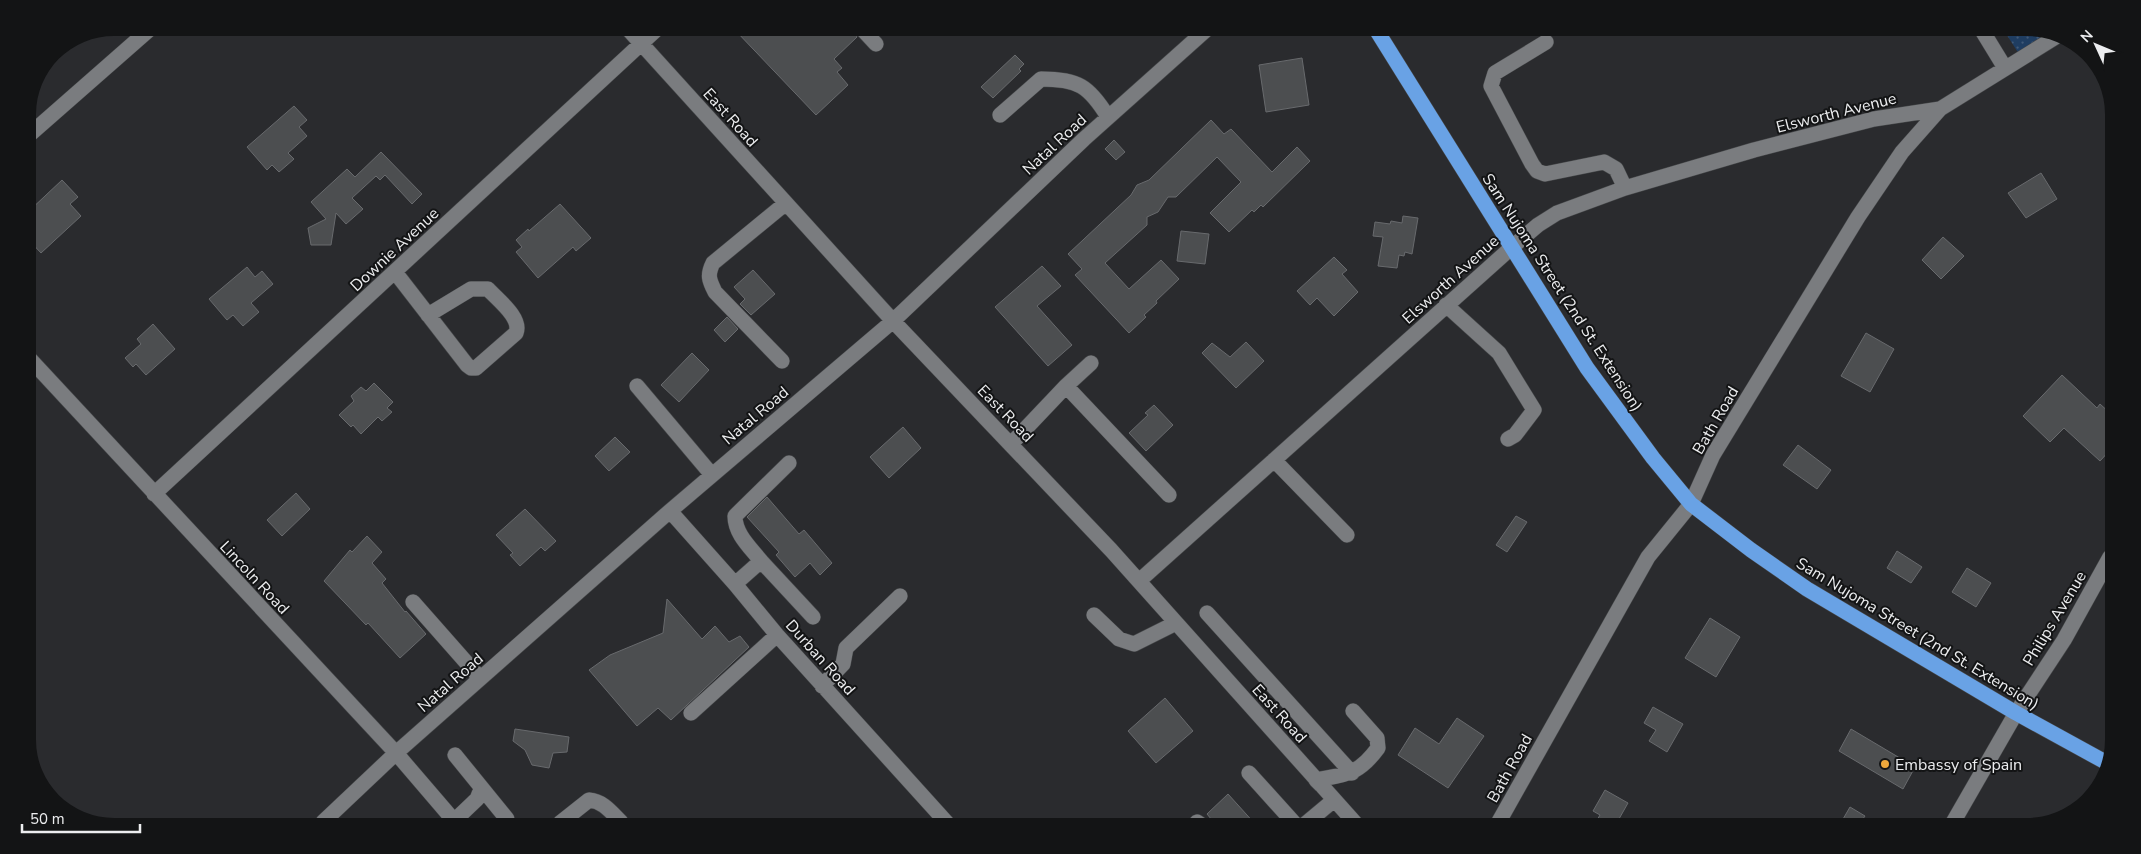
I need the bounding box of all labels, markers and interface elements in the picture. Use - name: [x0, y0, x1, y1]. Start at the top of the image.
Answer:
- north arrow: [2071, 20, 2121, 70]
- text: N: [2077, 26, 2097, 47]
- street label: East Road: [698, 83, 763, 152]
- street label: Elsworth Avenue: [1774, 87, 1899, 139]
- street label: Natal Road: [1018, 109, 1092, 180]
- street label: Sam Nujoma Street (2nd St. Extension): [1477, 169, 1648, 416]
- street label: Downie Avenue: [345, 203, 444, 297]
- street label: Elsworth Avenue: [1398, 230, 1504, 329]
- street label: East Road: [972, 380, 1038, 447]
- street label: Natal Road: [718, 381, 794, 450]
- street label: Bath Road: [1688, 382, 1744, 459]
- street label: Lincoln Road: [215, 536, 294, 619]
- street label: Sam Nujoma Street (2nd St. Extension): [1792, 552, 2043, 715]
- street label: Philips Avenue: [2018, 567, 2092, 670]
- street label: Durban Road: [780, 615, 860, 700]
- street label: Natal Road: [413, 648, 488, 717]
- street label: East Road: [1247, 679, 1312, 748]
- street label: Bath Road: [1482, 730, 1538, 807]
- place label: Embassy of Spain: [1895, 754, 2022, 776]
- marker: Embassy of Spain: [1879, 758, 1891, 770]
- scale bar: [22, 802, 140, 834]
- text: 50 m: [30, 809, 65, 829]

